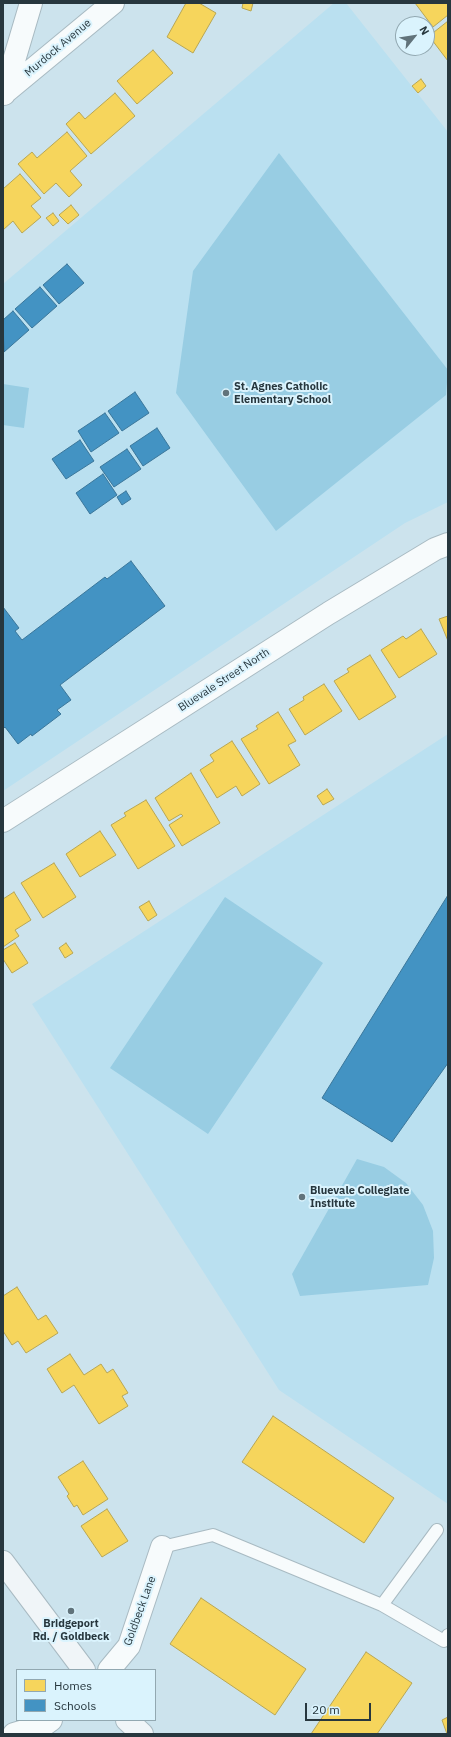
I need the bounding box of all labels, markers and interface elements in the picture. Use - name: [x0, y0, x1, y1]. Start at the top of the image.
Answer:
- street label: Murdock Avenue: [22, 16, 94, 80]
- north arrow: [395, 16, 435, 56]
- text: N: [416, 24, 433, 37]
- place label: St. Agnes Catholic Elementary School: [234, 380, 331, 406]
- marker: St. Agnes Catholic Elementary School: [221, 388, 231, 398]
- street label: Bluevale Street North: [176, 646, 272, 714]
- place label: Bluevale Collegiate Institute: [310, 1184, 409, 1210]
- marker: Bluevale Collegiate Institute: [297, 1192, 307, 1202]
- street label: Goldbeck Lane: [121, 1574, 159, 1648]
- marker: Bridgeport Rd. / Goldbeck: [66, 1606, 76, 1616]
- place label: Bridgeport Rd. / Goldbeck: [33, 1617, 109, 1643]
- legend: [16, 1669, 156, 1721]
- text: Homes: [54, 1678, 92, 1693]
- scale bar: [307, 1695, 373, 1721]
- text: Schools: [54, 1698, 96, 1713]
- text: 20 m: [312, 1702, 340, 1717]

